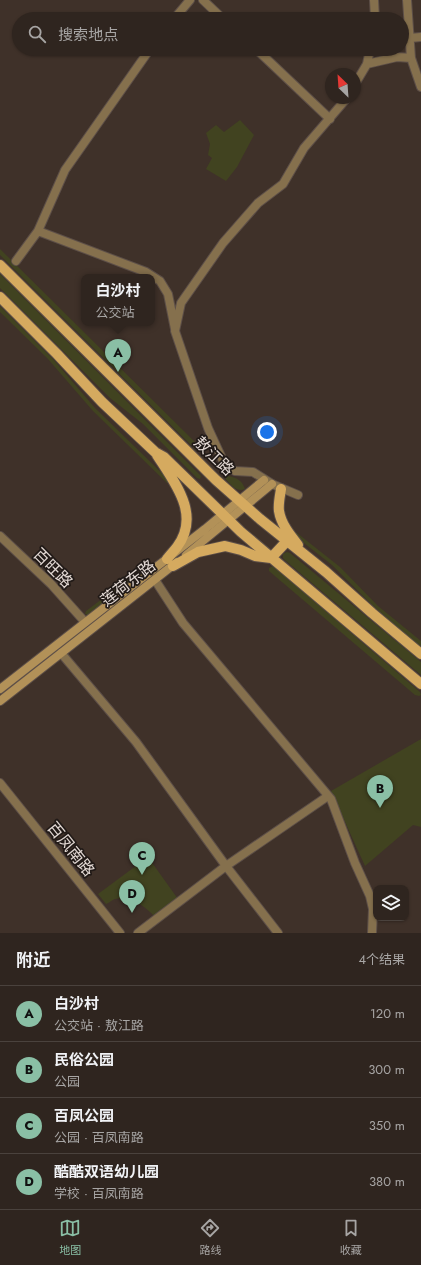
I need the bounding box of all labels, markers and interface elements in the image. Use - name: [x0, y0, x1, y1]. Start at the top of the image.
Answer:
- search box: [12, 12, 409, 56]
- icon: search: [26, 23, 48, 45]
- text: 搜索地点: [58, 24, 118, 46]
- north arrow: [325, 68, 361, 104]
- popup: [81, 274, 155, 326]
- text: 白沙村: [95, 280, 141, 302]
- text: 公交站: [95, 303, 135, 322]
- pin: A: [105, 339, 131, 372]
- your location: [257, 422, 277, 442]
- street label: 敖江路: [189, 431, 239, 481]
- street label: 百旺路: [28, 543, 78, 593]
- street label: 莲荷东路: [96, 554, 160, 612]
- pin: B: [367, 775, 393, 808]
- street label: 百凤南路: [42, 817, 100, 881]
- pin: C: [129, 842, 155, 875]
- pin: D: [119, 880, 145, 913]
- map controls: [373, 885, 409, 921]
- button: layers: [373, 885, 409, 921]
- text: 附近: [16, 948, 50, 972]
- text: 4个结果: [358, 950, 405, 969]
- text: 白沙村: [54, 993, 99, 1015]
- text: A: [24, 1004, 34, 1023]
- text: 120 m: [370, 1004, 405, 1023]
- text: 公交站 · 敖江路: [54, 1016, 144, 1035]
- text: 民俗公园: [54, 1049, 114, 1071]
- text: B: [25, 1060, 33, 1079]
- text: 300 m: [368, 1060, 405, 1079]
- text: 公园: [54, 1072, 80, 1091]
- text: 百凤公园: [54, 1105, 114, 1127]
- text: C: [24, 1116, 34, 1135]
- text: 350 m: [369, 1116, 405, 1135]
- text: 公园 · 百凤南路: [54, 1128, 144, 1147]
- text: 酷酷双语幼儿园: [54, 1161, 159, 1183]
- text: D: [24, 1172, 34, 1191]
- text: 380 m: [369, 1172, 405, 1191]
- text: 学校 · 百凤南路: [54, 1184, 144, 1203]
- tab: 地图: [59, 1217, 81, 1258]
- tab: 路线: [199, 1217, 221, 1258]
- tab: 收藏: [340, 1217, 362, 1258]

